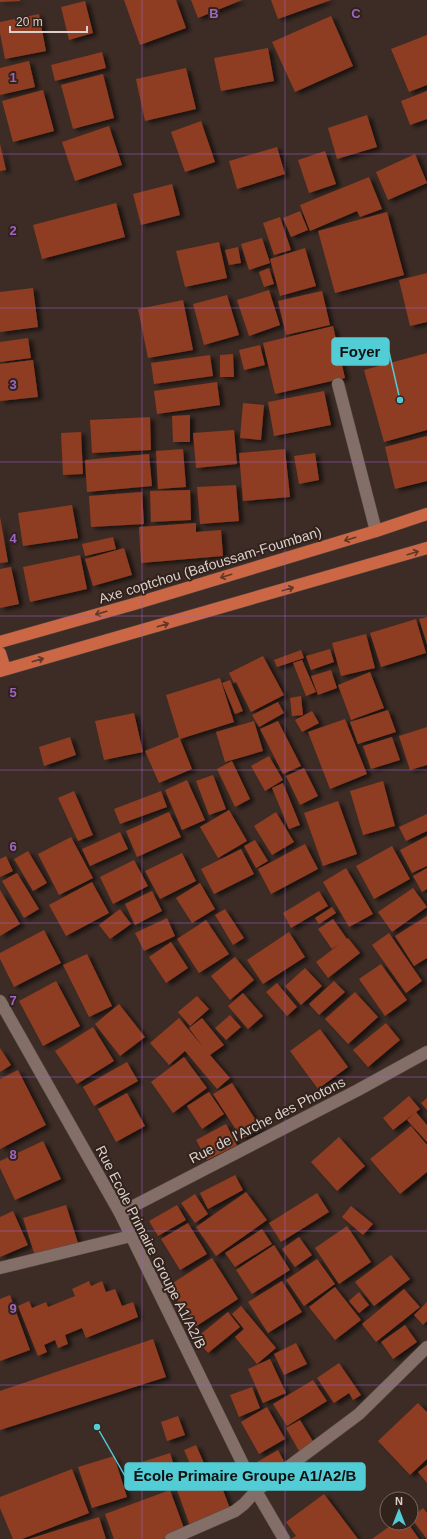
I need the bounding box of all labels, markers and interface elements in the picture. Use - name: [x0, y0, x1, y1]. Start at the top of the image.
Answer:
- text: B: [209, 6, 219, 21]
- text: C: [351, 6, 361, 21]
- scale bar: [10, 8, 87, 34]
- text: 20 m: [16, 15, 43, 29]
- text: 1: [9, 70, 17, 85]
- text: 2: [9, 223, 17, 238]
- callout: Foyer: [332, 338, 389, 365]
- text: Foyer: [340, 343, 381, 360]
- text: 3: [9, 377, 17, 392]
- street label: Axe coptchou (Bafoussam-Foumban): [97, 523, 323, 607]
- text: 4: [9, 531, 17, 546]
- one-way arrow: [344, 536, 357, 543]
- one-way arrow: [406, 549, 419, 556]
- one-way arrow: [219, 573, 232, 580]
- one-way arrow: [281, 585, 294, 592]
- one-way arrow: [95, 610, 108, 617]
- one-way arrow: [156, 621, 169, 628]
- one-way arrow: [31, 656, 44, 663]
- text: 5: [9, 685, 17, 700]
- text: 6: [9, 839, 17, 854]
- text: 7: [9, 993, 17, 1008]
- street label: Rue de l'Arche des Photons: [186, 1074, 348, 1166]
- street label: Rue Ecole Primaire Groupe A1/A2/B: [93, 1143, 209, 1351]
- text: 8: [9, 1147, 17, 1162]
- text: 9: [9, 1301, 17, 1316]
- callout: École Primaire Groupe A1/A2/B: [125, 1463, 365, 1490]
- text: École Primaire Groupe A1/A2/B: [134, 1467, 357, 1484]
- north arrow: [379, 1491, 419, 1531]
- text: N: [395, 1495, 403, 1507]

